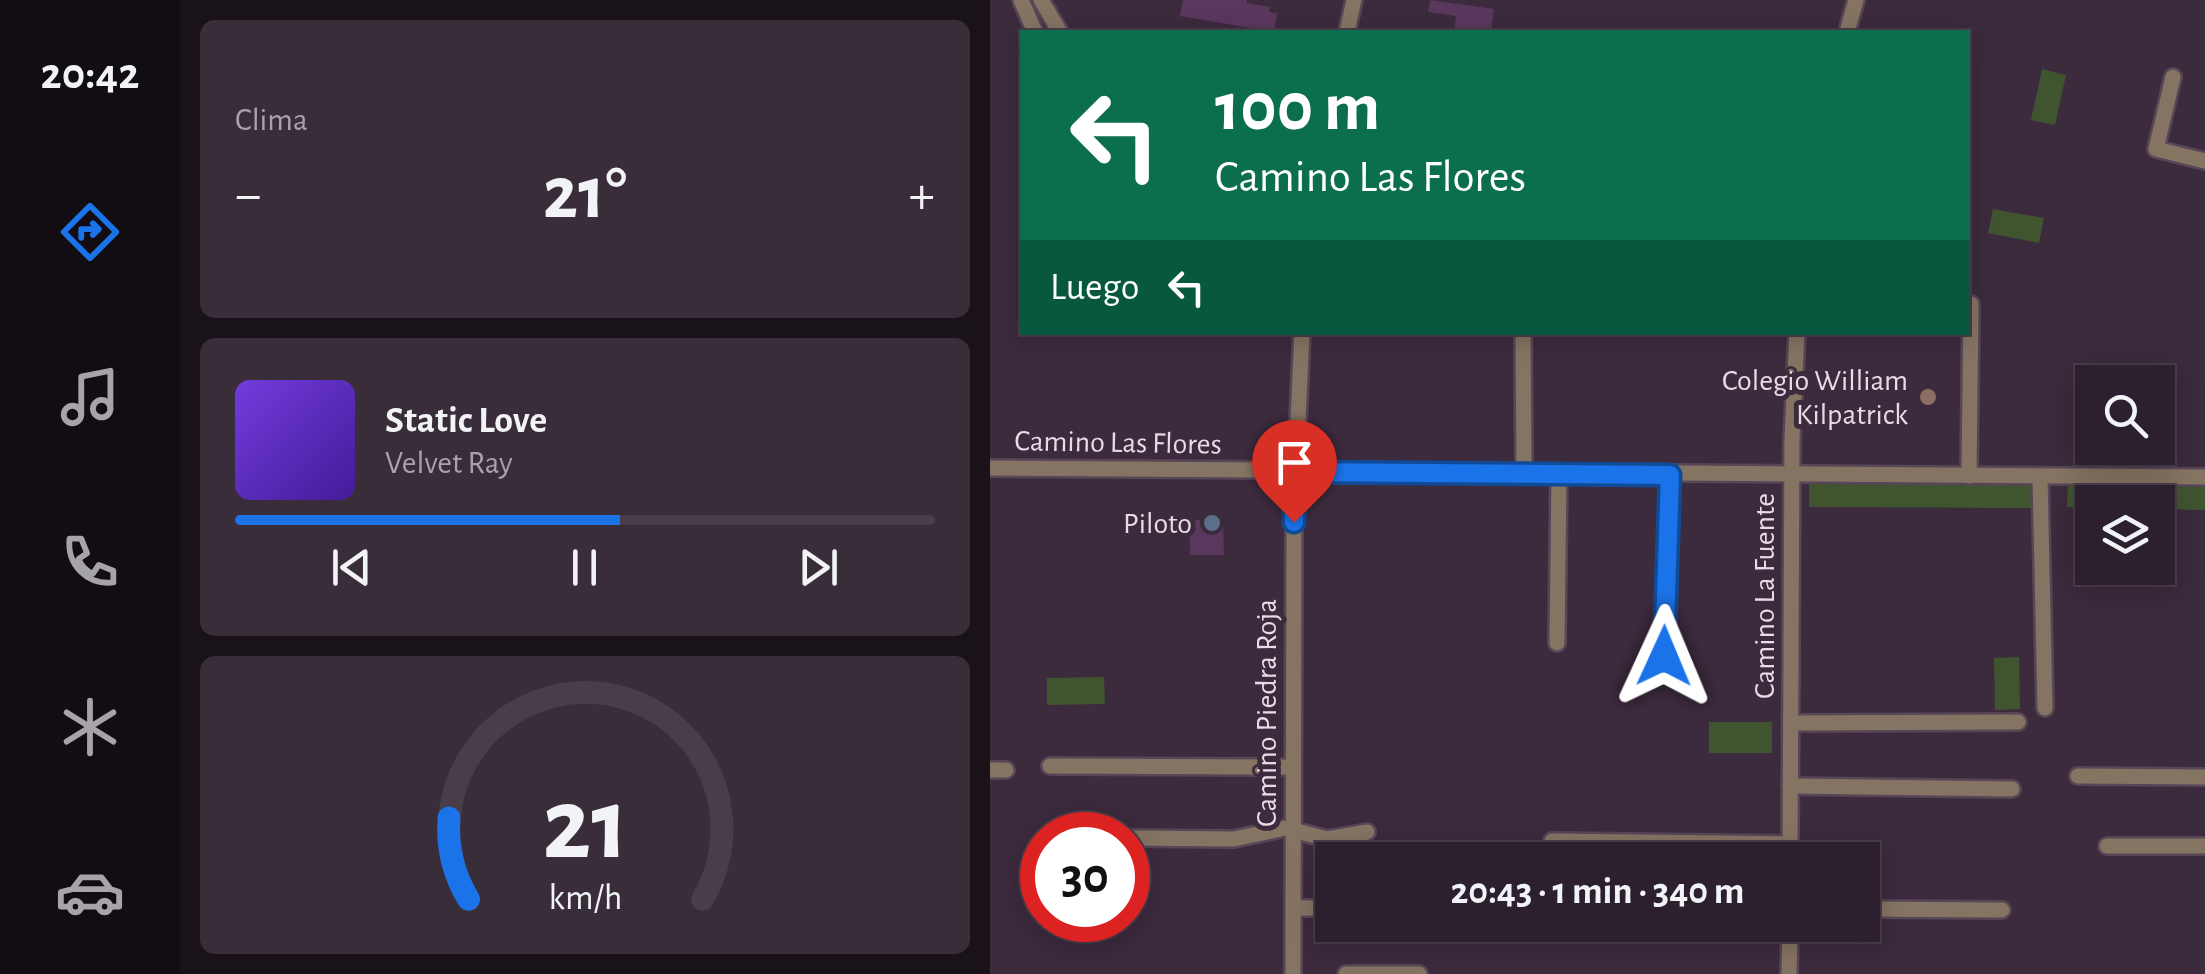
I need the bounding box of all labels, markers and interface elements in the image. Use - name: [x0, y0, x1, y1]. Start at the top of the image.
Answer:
- text: 20:42: [41, 52, 139, 97]
- icon: left: [1050, 70, 1180, 200]
- text: 100 m: [1215, 73, 1380, 143]
- text: Clima: [235, 104, 308, 136]
- text: Camino Las Flores: [1215, 155, 1526, 200]
- text: 21°: [543, 157, 627, 232]
- text: −: [235, 168, 261, 223]
- text: +: [909, 168, 935, 223]
- icon: directions: [55, 197, 125, 267]
- icon: left: [1159, 260, 1214, 315]
- text: Luego: [1050, 269, 1139, 307]
- icon: music: [55, 362, 125, 432]
- map controls: [2075, 365, 2175, 585]
- button: search: [2075, 365, 2175, 465]
- place label: Colegio William Kilpatrick: [1722, 366, 1908, 430]
- marker: Colegio William Kilpatrick: [1917, 386, 1939, 408]
- text: Static Love: [385, 402, 547, 440]
- pin: [1252, 420, 1337, 523]
- street label: Camino Las Flores: [1014, 426, 1222, 460]
- icon: arrive: [1267, 435, 1322, 490]
- text: Velvet Ray: [385, 447, 513, 479]
- button: layers: [2075, 485, 2175, 585]
- street label: Camino La Fuente: [1750, 493, 1780, 699]
- place label: Piloto: [1123, 509, 1192, 539]
- marker: Piloto: [1201, 512, 1223, 534]
- icon: phone: [55, 527, 125, 597]
- icon: previous: [324, 540, 379, 595]
- icon: pause: [557, 540, 612, 595]
- icon: next: [791, 540, 846, 595]
- street label: Camino Piedra Roja: [1252, 599, 1282, 827]
- position arrow: [1612, 604, 1716, 708]
- icon: climate: [55, 692, 125, 762]
- text: 21: [542, 774, 628, 878]
- speed limit sign: 30: [1020, 812, 1150, 942]
- icon: car: [55, 857, 125, 927]
- text: 20:43 · 1 min · 340 m: [1450, 873, 1745, 911]
- text: km/h: [548, 880, 622, 916]

